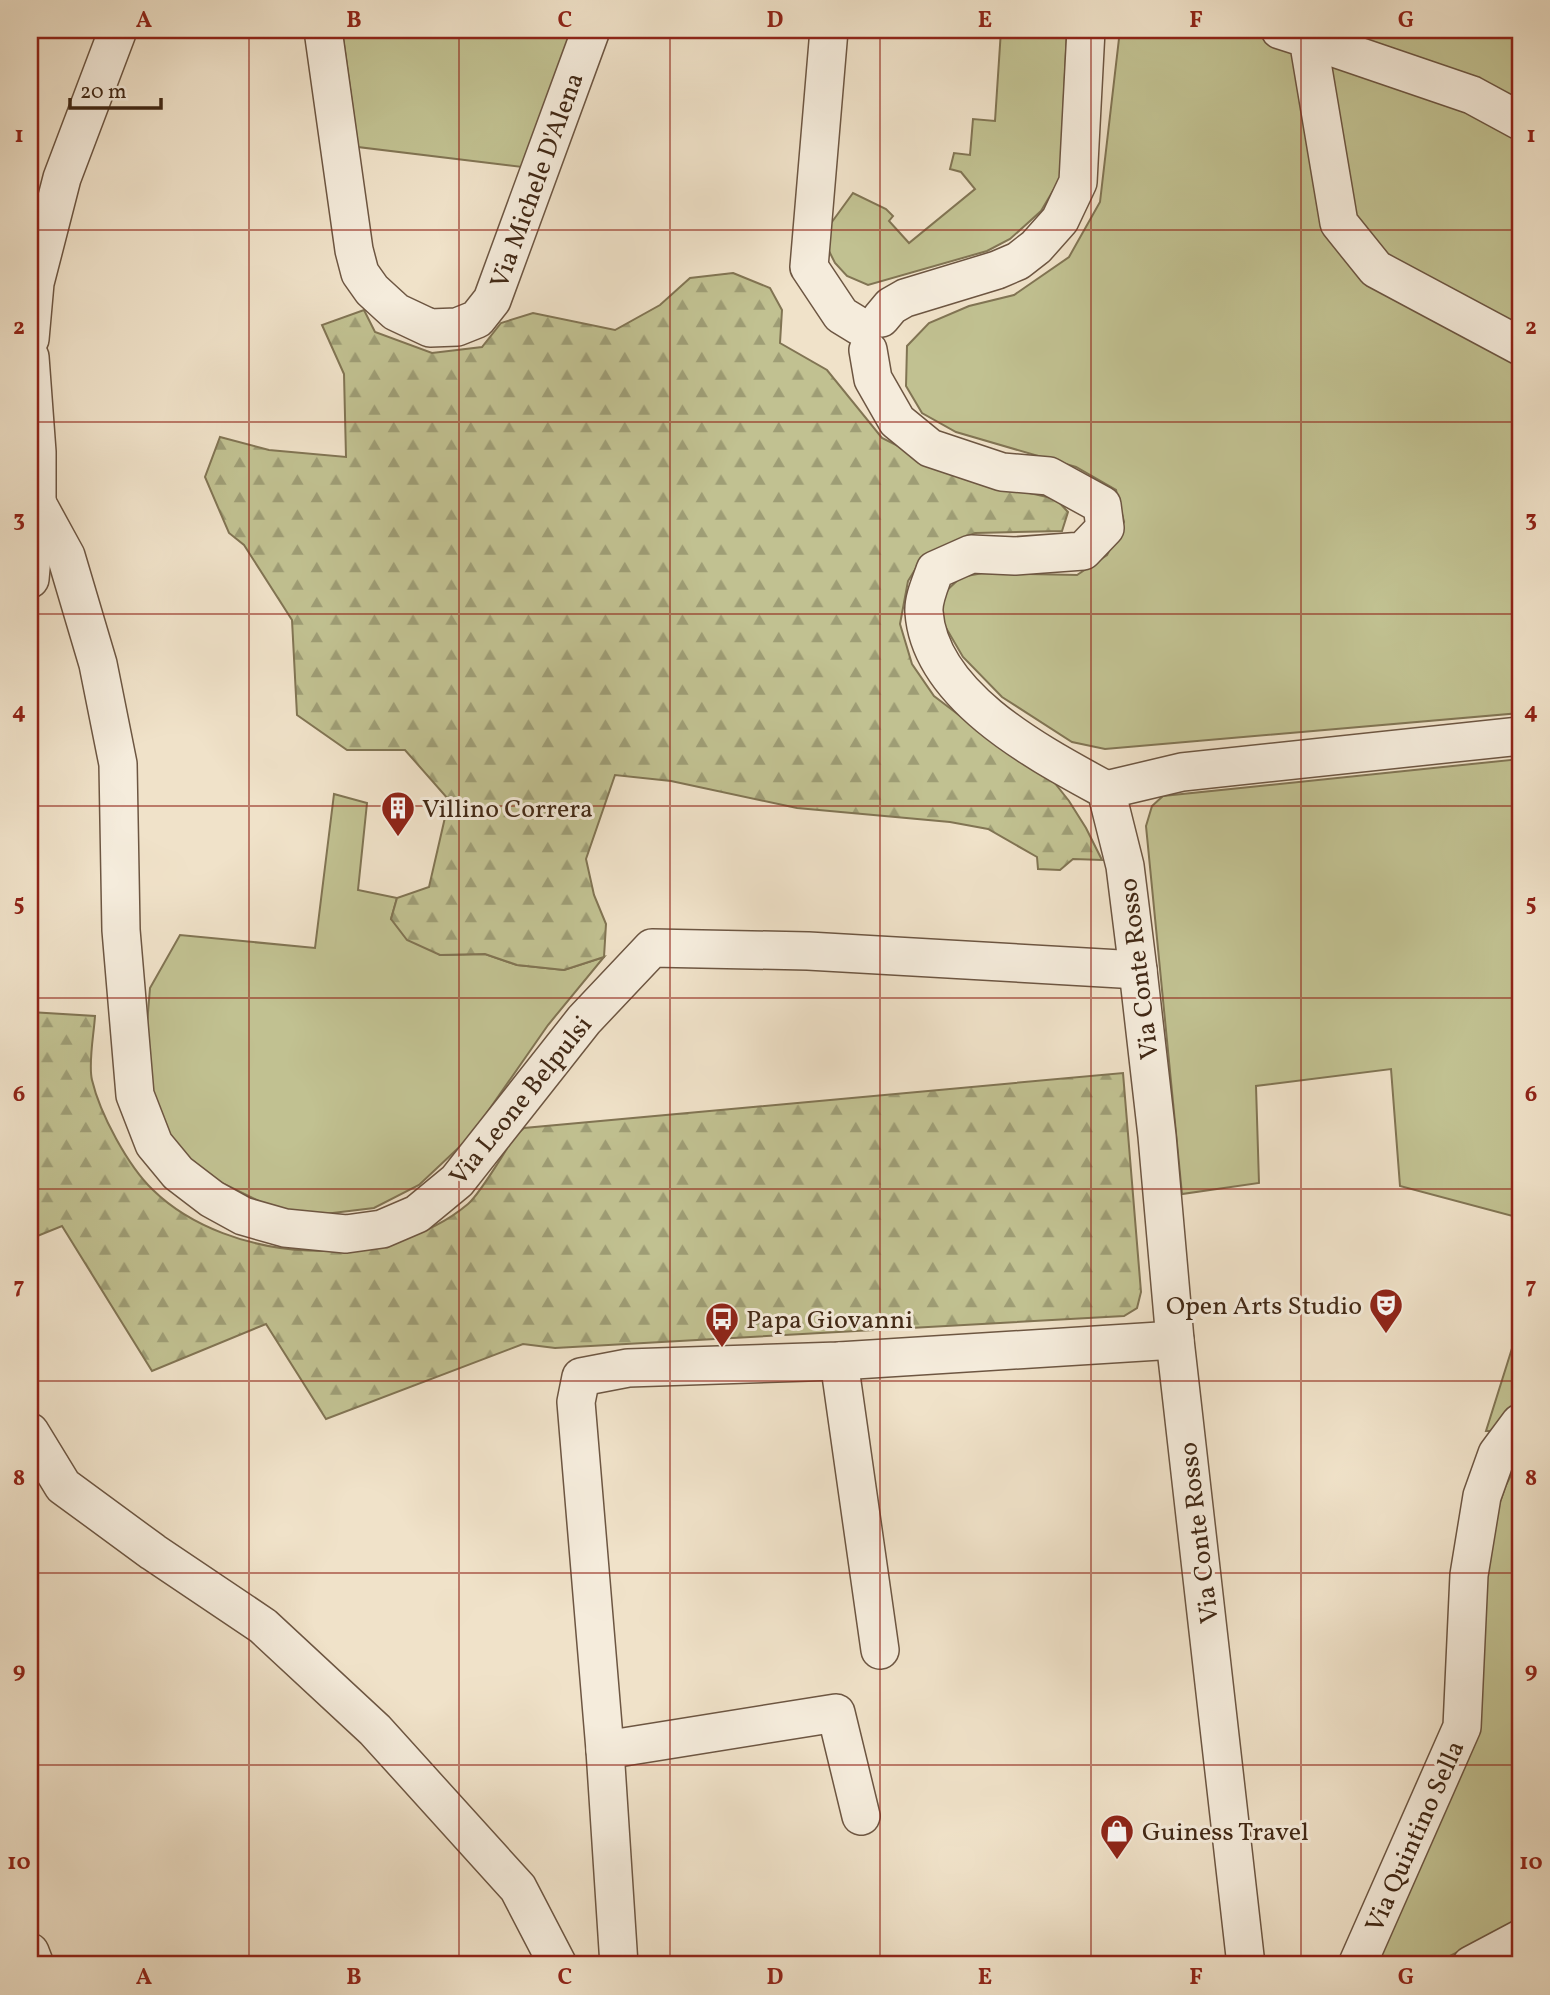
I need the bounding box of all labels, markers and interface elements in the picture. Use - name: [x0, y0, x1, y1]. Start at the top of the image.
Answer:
- text: A: [136, 5, 152, 37]
- text: B: [346, 5, 362, 37]
- text: C: [558, 5, 572, 37]
- text: D: [767, 5, 784, 37]
- text: E: [978, 5, 992, 37]
- text: F: [1189, 5, 1203, 37]
- text: G: [1398, 5, 1414, 37]
- scale bar: [70, 66, 161, 110]
- street label: Via Michele D'Alena: [482, 68, 594, 293]
- text: 20 m: [80, 78, 126, 107]
- text: 1: [14, 120, 24, 152]
- text: 1: [1526, 120, 1536, 152]
- text: 2: [13, 312, 25, 344]
- text: 2: [1525, 312, 1537, 344]
- text: 3: [13, 504, 25, 536]
- text: 3: [1525, 504, 1537, 536]
- text: 4: [12, 696, 26, 728]
- text: 4: [1524, 696, 1538, 728]
- building icon: Villino Correra: [379, 789, 417, 838]
- place label: Villino Correra: [422, 792, 593, 828]
- street label: Via Conte Rosso: [1111, 876, 1169, 1061]
- text: 5: [13, 888, 25, 920]
- text: 5: [1525, 888, 1537, 920]
- street label: Via Leone Belpulsi: [442, 1009, 601, 1194]
- text: 6: [13, 1079, 25, 1111]
- text: 6: [1525, 1079, 1537, 1111]
- text: 7: [14, 1271, 25, 1303]
- text: 7: [1526, 1271, 1537, 1303]
- theatre icon: Open Arts Studio: [1367, 1286, 1405, 1335]
- place label: Open Arts Studio: [1166, 1289, 1362, 1325]
- bus stop icon: Papa Giovanni: [703, 1300, 741, 1349]
- place label: Papa Giovanni: [746, 1303, 913, 1339]
- street label: Via Conte Rosso: [1171, 1440, 1229, 1625]
- text: 8: [13, 1463, 25, 1495]
- text: 8: [1525, 1463, 1537, 1495]
- text: 9: [13, 1655, 25, 1687]
- text: 9: [1525, 1655, 1537, 1687]
- street label: Via Quintino Sella: [1357, 1735, 1474, 1938]
- shop icon: Guiness Travel: [1098, 1812, 1136, 1861]
- place label: Guiness Travel: [1142, 1815, 1309, 1851]
- text: 10: [7, 1847, 31, 1879]
- text: 10: [1519, 1847, 1543, 1879]
- text: A: [136, 1962, 152, 1994]
- text: B: [346, 1962, 362, 1994]
- text: C: [558, 1962, 572, 1994]
- text: D: [767, 1962, 784, 1994]
- text: E: [978, 1962, 992, 1994]
- text: F: [1189, 1962, 1203, 1994]
- text: G: [1398, 1962, 1414, 1994]

